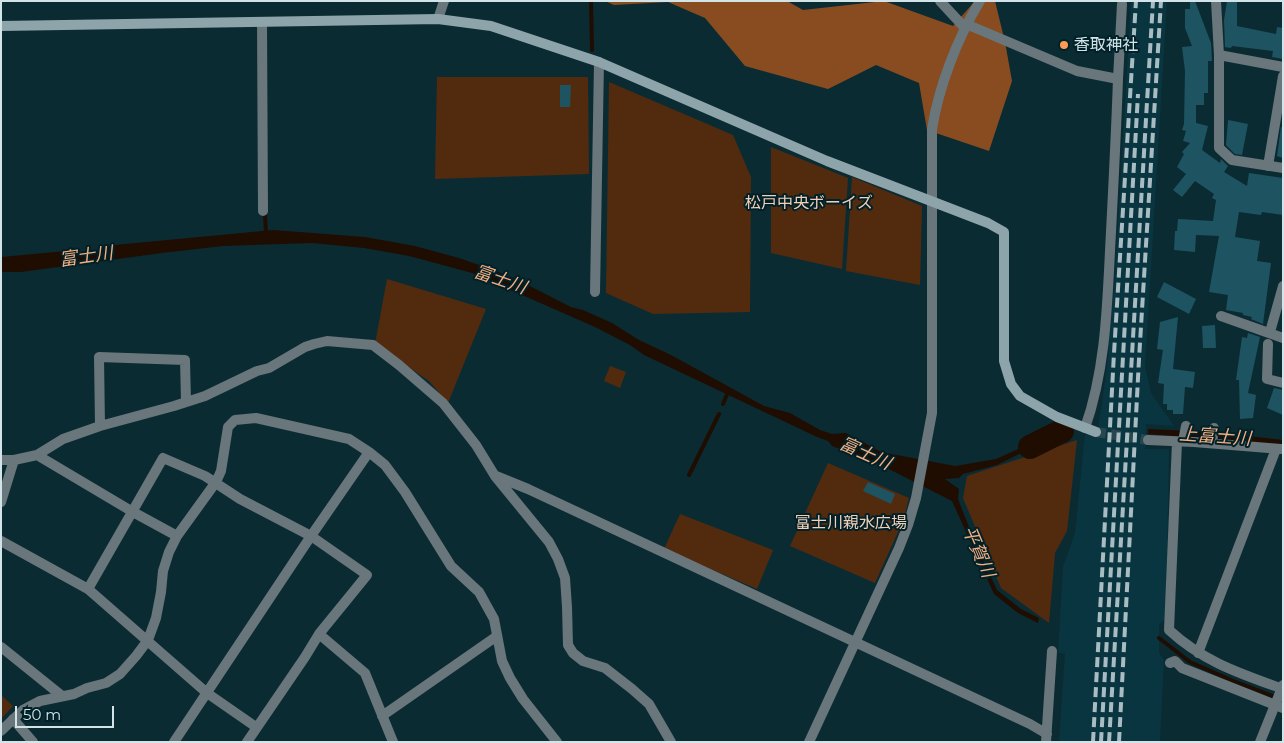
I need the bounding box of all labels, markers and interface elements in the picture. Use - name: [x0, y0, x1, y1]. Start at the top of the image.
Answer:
- place label: 香取神社: [1074, 35, 1138, 55]
- marker: 香取神社: [1058, 39, 1070, 51]
- park label: 松戸中央ボーイズ: [745, 193, 873, 213]
- water label: 富士川: [58, 243, 114, 271]
- water label: 富士川: [471, 261, 529, 299]
- water label: 上富士川: [1178, 424, 1252, 450]
- water label: 富士川: [836, 433, 894, 475]
- park label: 富士川親水広場: [795, 513, 907, 533]
- water label: 平賀川: [958, 523, 998, 581]
- scale bar: [18, 696, 116, 728]
- text: 50 m: [23, 705, 61, 724]

